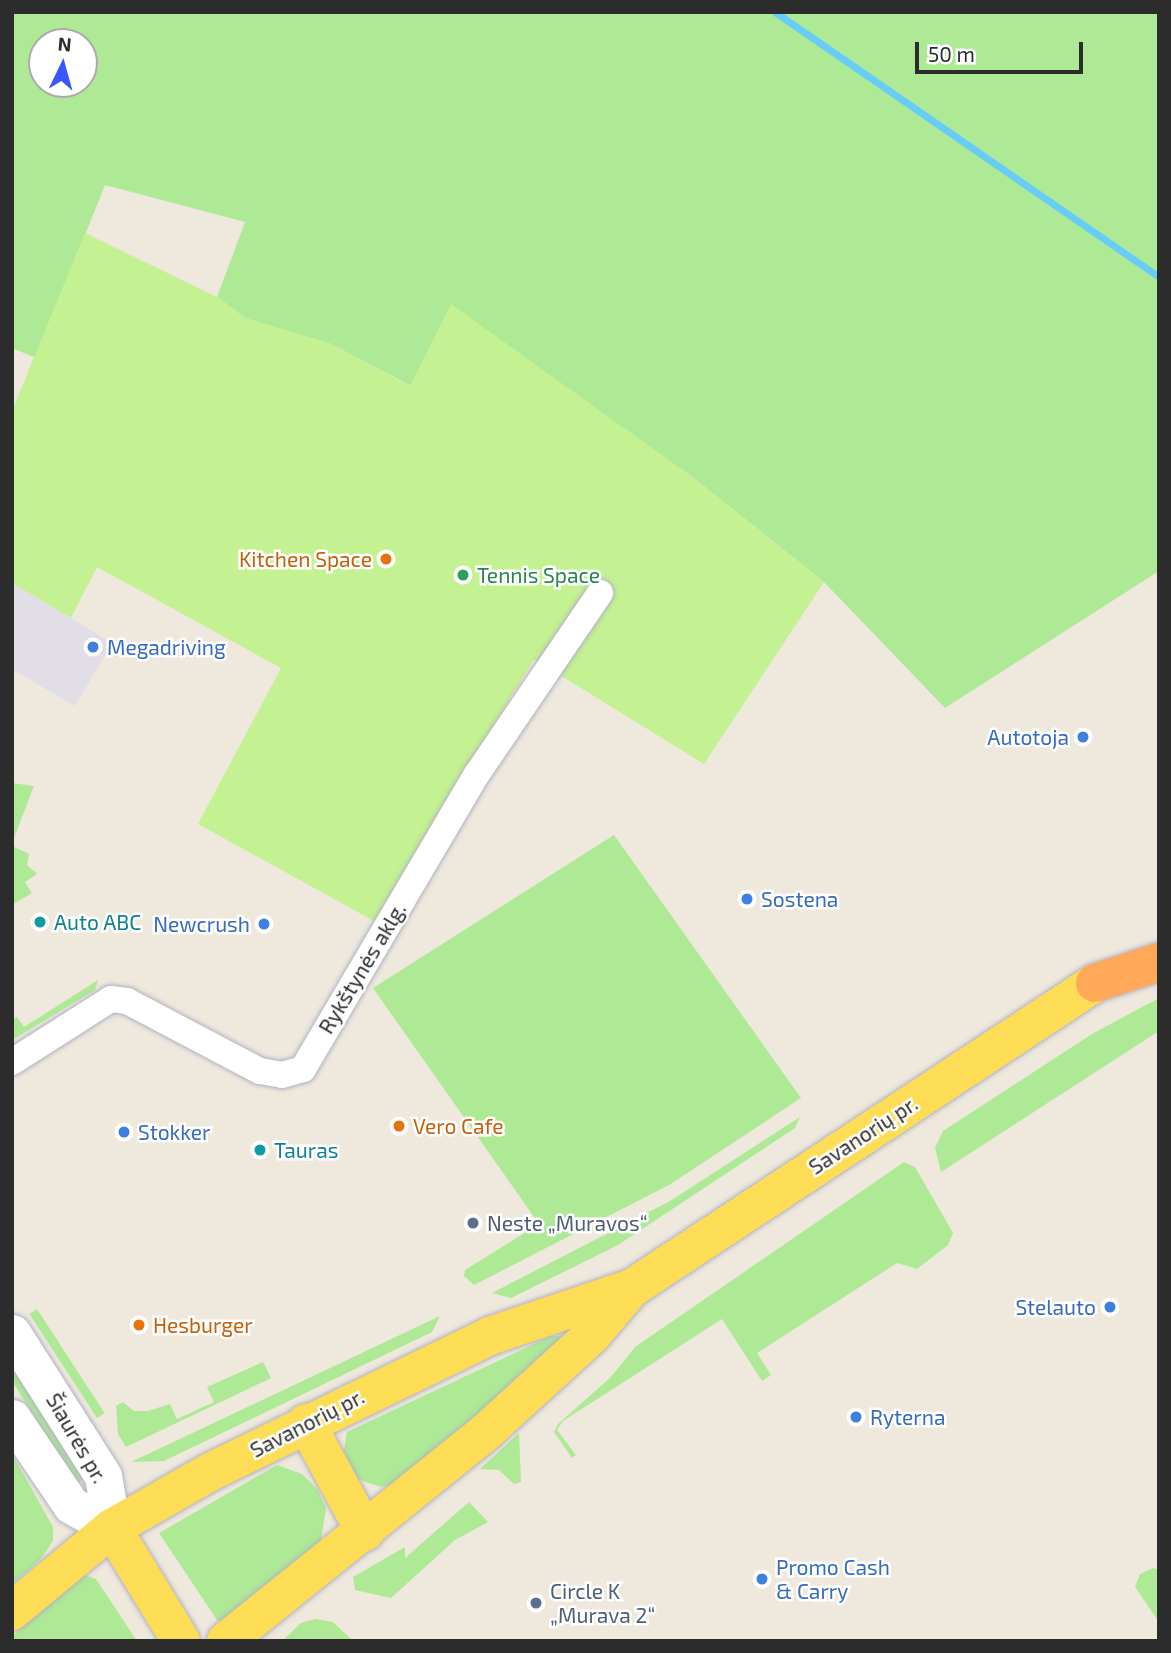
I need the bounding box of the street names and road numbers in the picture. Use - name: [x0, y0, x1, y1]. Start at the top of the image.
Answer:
- street label: Rykštynės aklg.: [313, 898, 411, 1038]
- street label: Savanorių pr.: [804, 1091, 922, 1179]
- street label: Savanorių pr.: [246, 1384, 368, 1462]
- street label: Šiaurės pr.: [41, 1389, 113, 1487]

